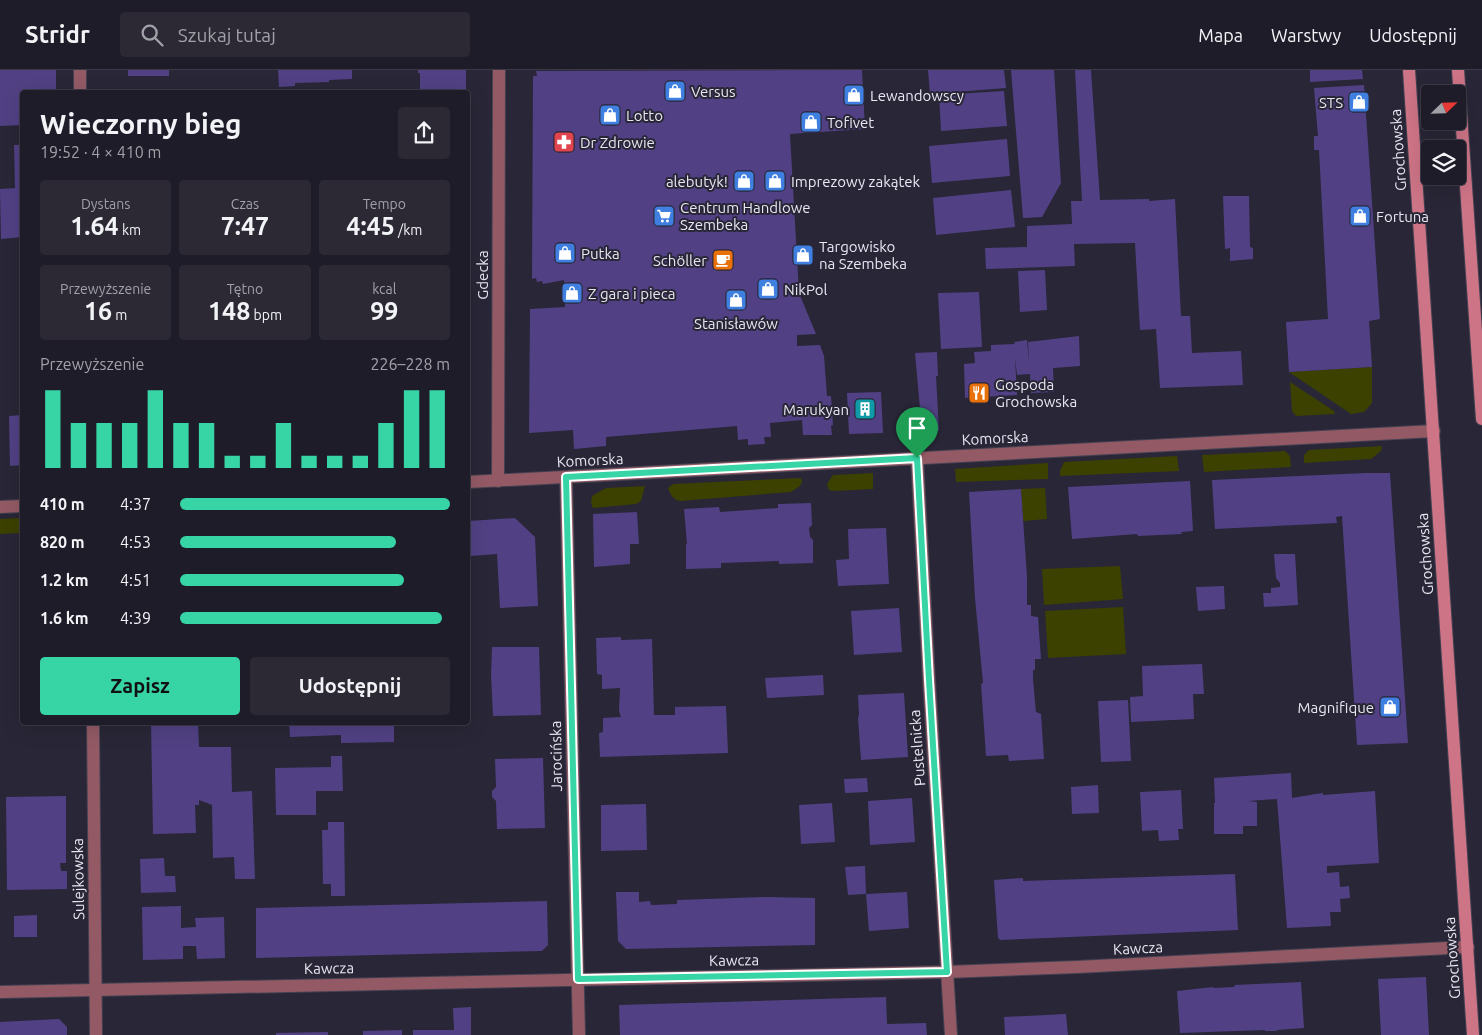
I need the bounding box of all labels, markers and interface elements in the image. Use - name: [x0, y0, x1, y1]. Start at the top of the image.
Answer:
- search box: [120, 12, 470, 57]
- text: Stridr: [25, 21, 90, 48]
- icon: search: [138, 21, 166, 49]
- text: Szukaj tutaj: [178, 24, 276, 46]
- text: Mapa: [1198, 25, 1243, 45]
- text: Warstwy: [1271, 25, 1341, 45]
- text: Udostępnij: [1369, 25, 1457, 45]
- shop icon: Versus: [663, 79, 687, 103]
- place label: Versus: [691, 83, 736, 100]
- shop icon: Lewandowscy: [842, 83, 866, 107]
- north arrow: [1421, 85, 1466, 130]
- map controls: [1421, 85, 1466, 185]
- place label: Lewandowscy: [870, 87, 964, 104]
- shop icon: STS: [1347, 90, 1371, 114]
- place label: STS: [1319, 94, 1343, 111]
- shop icon: Lotto: [598, 103, 622, 127]
- button: share: [398, 107, 450, 159]
- place label: Lotto: [626, 107, 663, 124]
- text: Wieczorny bieg: [40, 108, 242, 139]
- street label: Grochowska: [1387, 108, 1409, 192]
- shop icon: Tofivet: [799, 110, 823, 134]
- place label: Tofivet: [827, 114, 874, 131]
- pharmacy icon: Dr Zdrowie: [552, 130, 576, 154]
- place label: Dr Zdrowie: [580, 134, 655, 151]
- button: layers: [1421, 140, 1466, 185]
- text: 19:52 · 4 × 410 m: [40, 143, 161, 161]
- shop icon: alebutyk!: [732, 169, 756, 193]
- shop icon: Imprezowy zakątek: [763, 169, 787, 193]
- place label: alebutyk!: [666, 173, 728, 190]
- place label: Imprezowy zakątek: [791, 173, 921, 190]
- text: Dystans: [81, 196, 130, 212]
- text: Czas: [231, 196, 259, 212]
- text: Tempo: [363, 196, 406, 212]
- place label: Centrum Handlowe Szembeka: [680, 199, 811, 233]
- supermarket icon: Centrum Handlowe Szembeka: [652, 204, 676, 228]
- shop icon: Fortuna: [1348, 204, 1372, 228]
- place label: Fortuna: [1376, 208, 1429, 225]
- text: 1.64: [70, 212, 119, 240]
- text: 7:47: [221, 212, 269, 240]
- text: 4:45: [346, 212, 395, 240]
- text: km: [119, 222, 141, 238]
- text: /km: [395, 222, 422, 238]
- place label: Targowisko na Szembeka: [819, 238, 907, 272]
- shop icon: Putka: [553, 241, 577, 265]
- shop icon: Targowisko na Szembeka: [791, 243, 815, 267]
- place label: Putka: [581, 245, 620, 262]
- cafe icon: Schöller: [711, 248, 735, 272]
- street label: Gdecka: [474, 250, 491, 300]
- place label: Schöller: [653, 252, 707, 269]
- shop icon: NikPol: [756, 277, 780, 301]
- text: Przewyższenie: [60, 281, 151, 297]
- text: Tętno: [227, 281, 263, 297]
- text: kcal: [372, 281, 396, 297]
- shop icon: Z gara i pieca: [560, 281, 584, 305]
- place label: NikPol: [784, 281, 828, 298]
- place label: Z gara i pieca: [588, 285, 676, 302]
- shop icon: Stanisławów: [724, 288, 748, 312]
- text: 16: [84, 297, 112, 325]
- text: 148: [208, 297, 250, 325]
- text: 99: [370, 297, 398, 325]
- text: m: [112, 307, 127, 323]
- text: bpm: [250, 307, 282, 323]
- place label: Stanisławów: [694, 315, 778, 332]
- text: Przewyższenie: [40, 355, 144, 373]
- text: 226–228 m: [370, 355, 450, 373]
- place label: Gospoda Grochowska: [995, 376, 1077, 410]
- restaurant icon: Gospoda Grochowska: [967, 381, 991, 405]
- building icon: Marukyan: [853, 397, 877, 421]
- place label: Marukyan: [783, 401, 849, 418]
- pin: [896, 407, 938, 458]
- icon: arrive: [903, 414, 931, 442]
- street label: Komorska: [961, 428, 1029, 448]
- street label: Komorska: [556, 450, 624, 470]
- text: 410 m: [40, 495, 85, 513]
- text: 4:37: [120, 495, 151, 513]
- street label: Grochowska: [1414, 512, 1436, 596]
- text: 820 m: [40, 533, 85, 551]
- text: 4:53: [120, 533, 151, 551]
- text: 1.2 km: [40, 571, 89, 589]
- text: 4:51: [120, 571, 151, 589]
- text: 1.6 km: [40, 609, 89, 627]
- text: 4:39: [120, 609, 151, 627]
- button: Zapisz: [40, 657, 240, 715]
- button: Udostępnij: [250, 657, 450, 715]
- shop icon: Magnifique: [1378, 695, 1402, 719]
- place label: Magnifique: [1297, 699, 1374, 716]
- street label: Pustelnicka: [906, 709, 928, 787]
- street label: Jarocińska: [547, 721, 565, 791]
- street label: Sulejkowska: [69, 838, 87, 920]
- street label: Grochowska: [1441, 916, 1463, 1000]
- street label: Kawcza: [1113, 938, 1163, 958]
- street label: Kawcza: [709, 951, 759, 969]
- street label: Kawcza: [304, 959, 354, 977]

